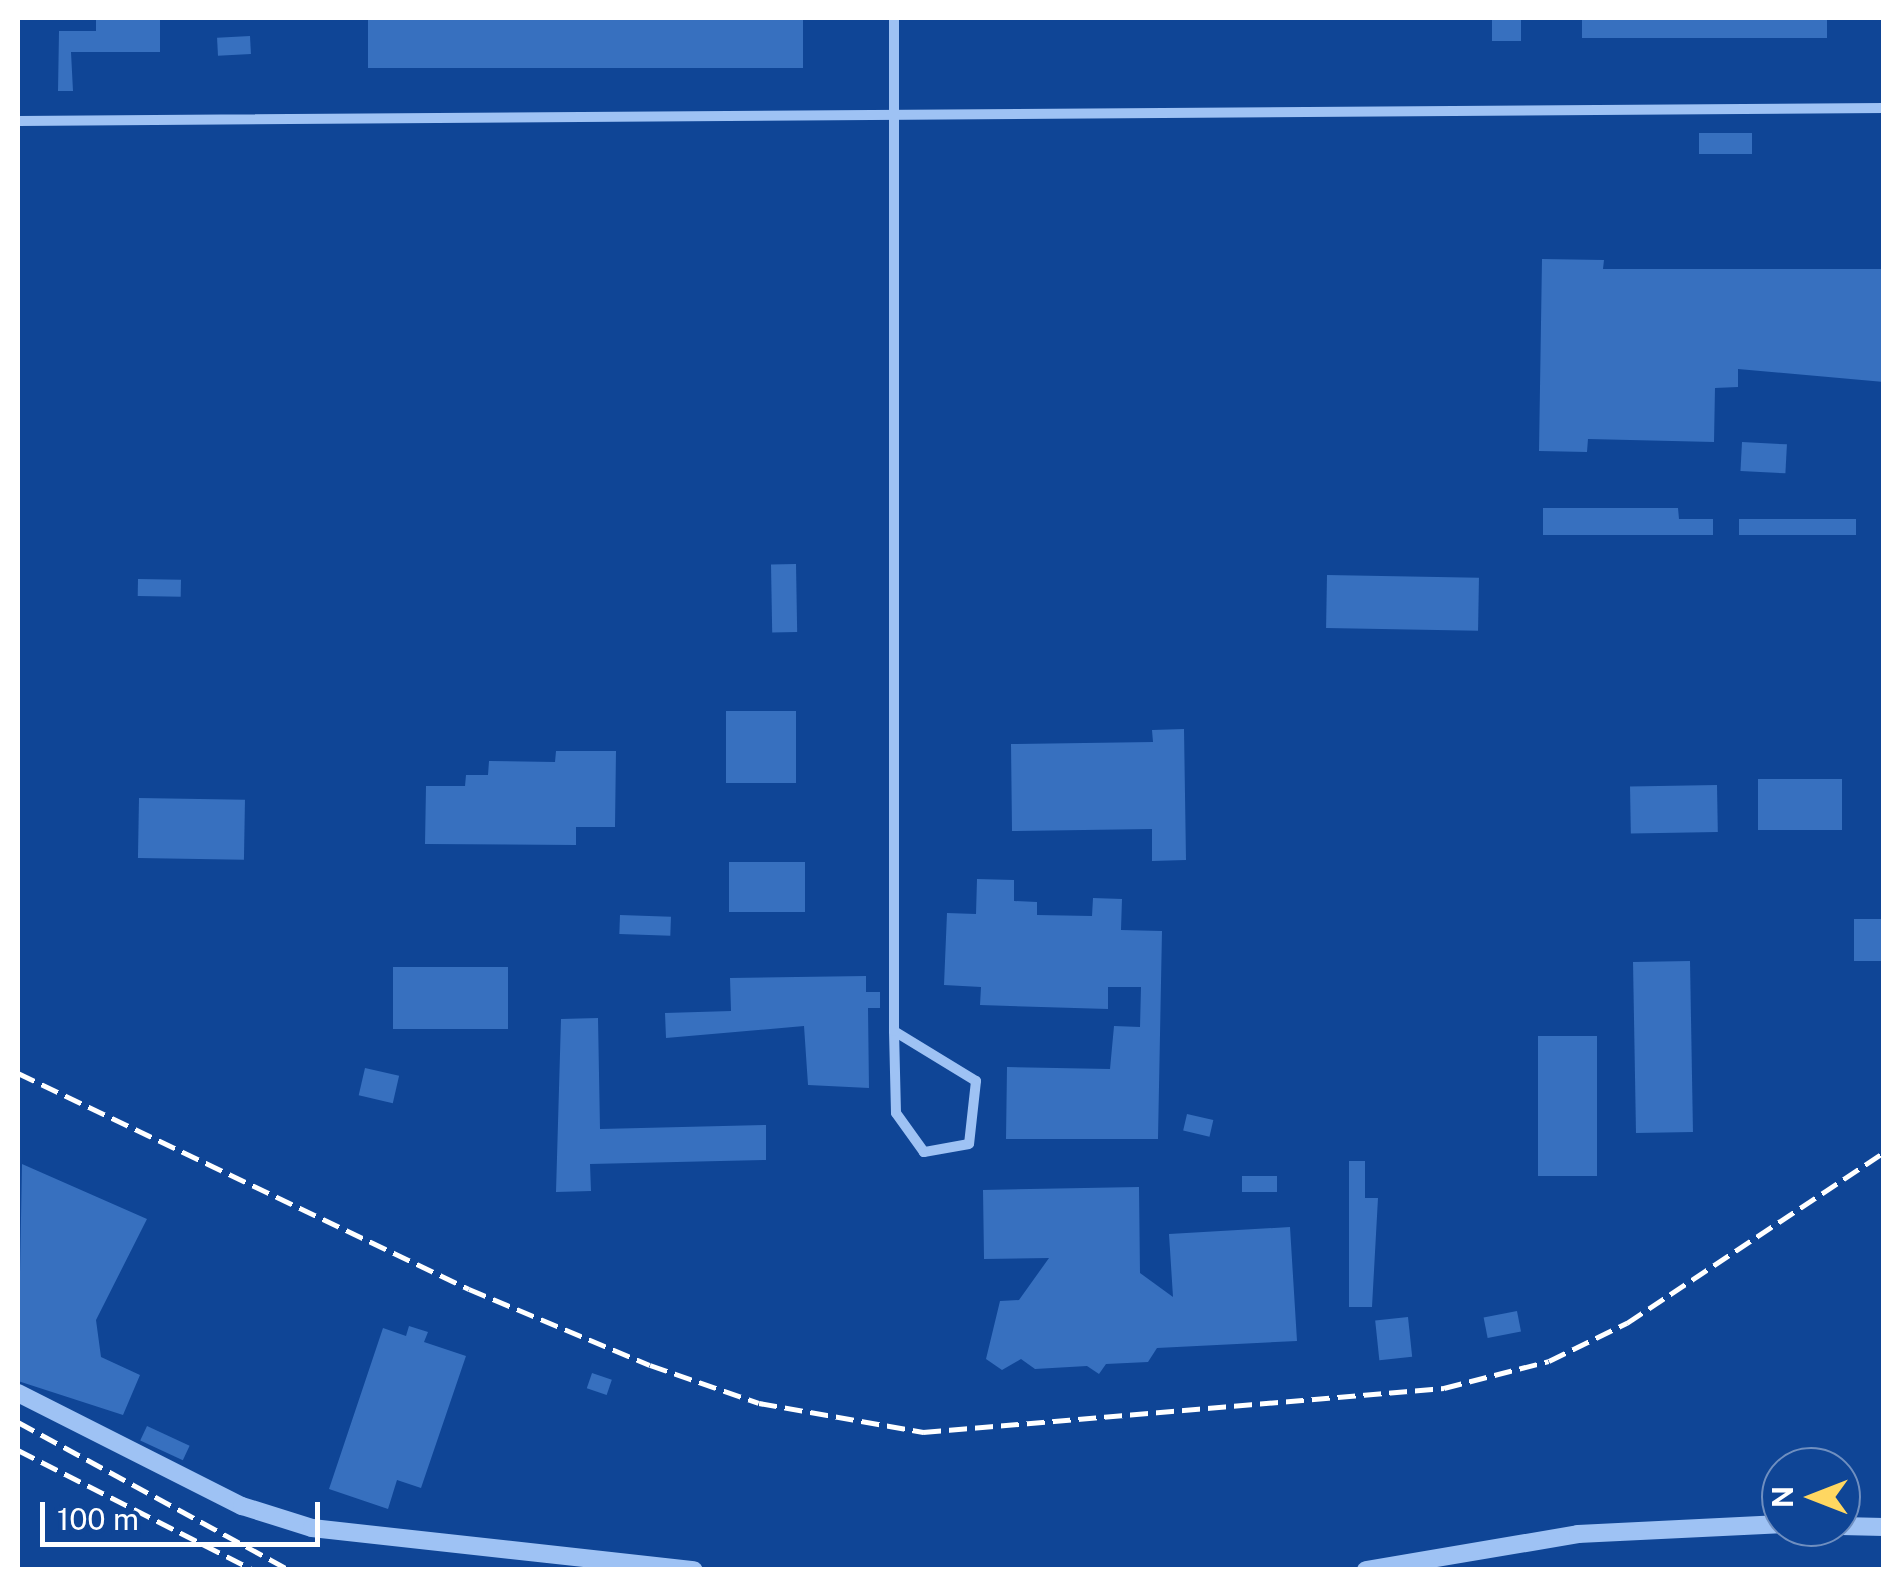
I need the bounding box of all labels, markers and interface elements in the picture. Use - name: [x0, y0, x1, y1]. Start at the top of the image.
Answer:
- north arrow: [1761, 1447, 1861, 1547]
- scale bar: [45, 1482, 325, 1544]
- text: N: [1766, 1486, 1799, 1508]
- text: 100 m: [57, 1501, 139, 1537]

